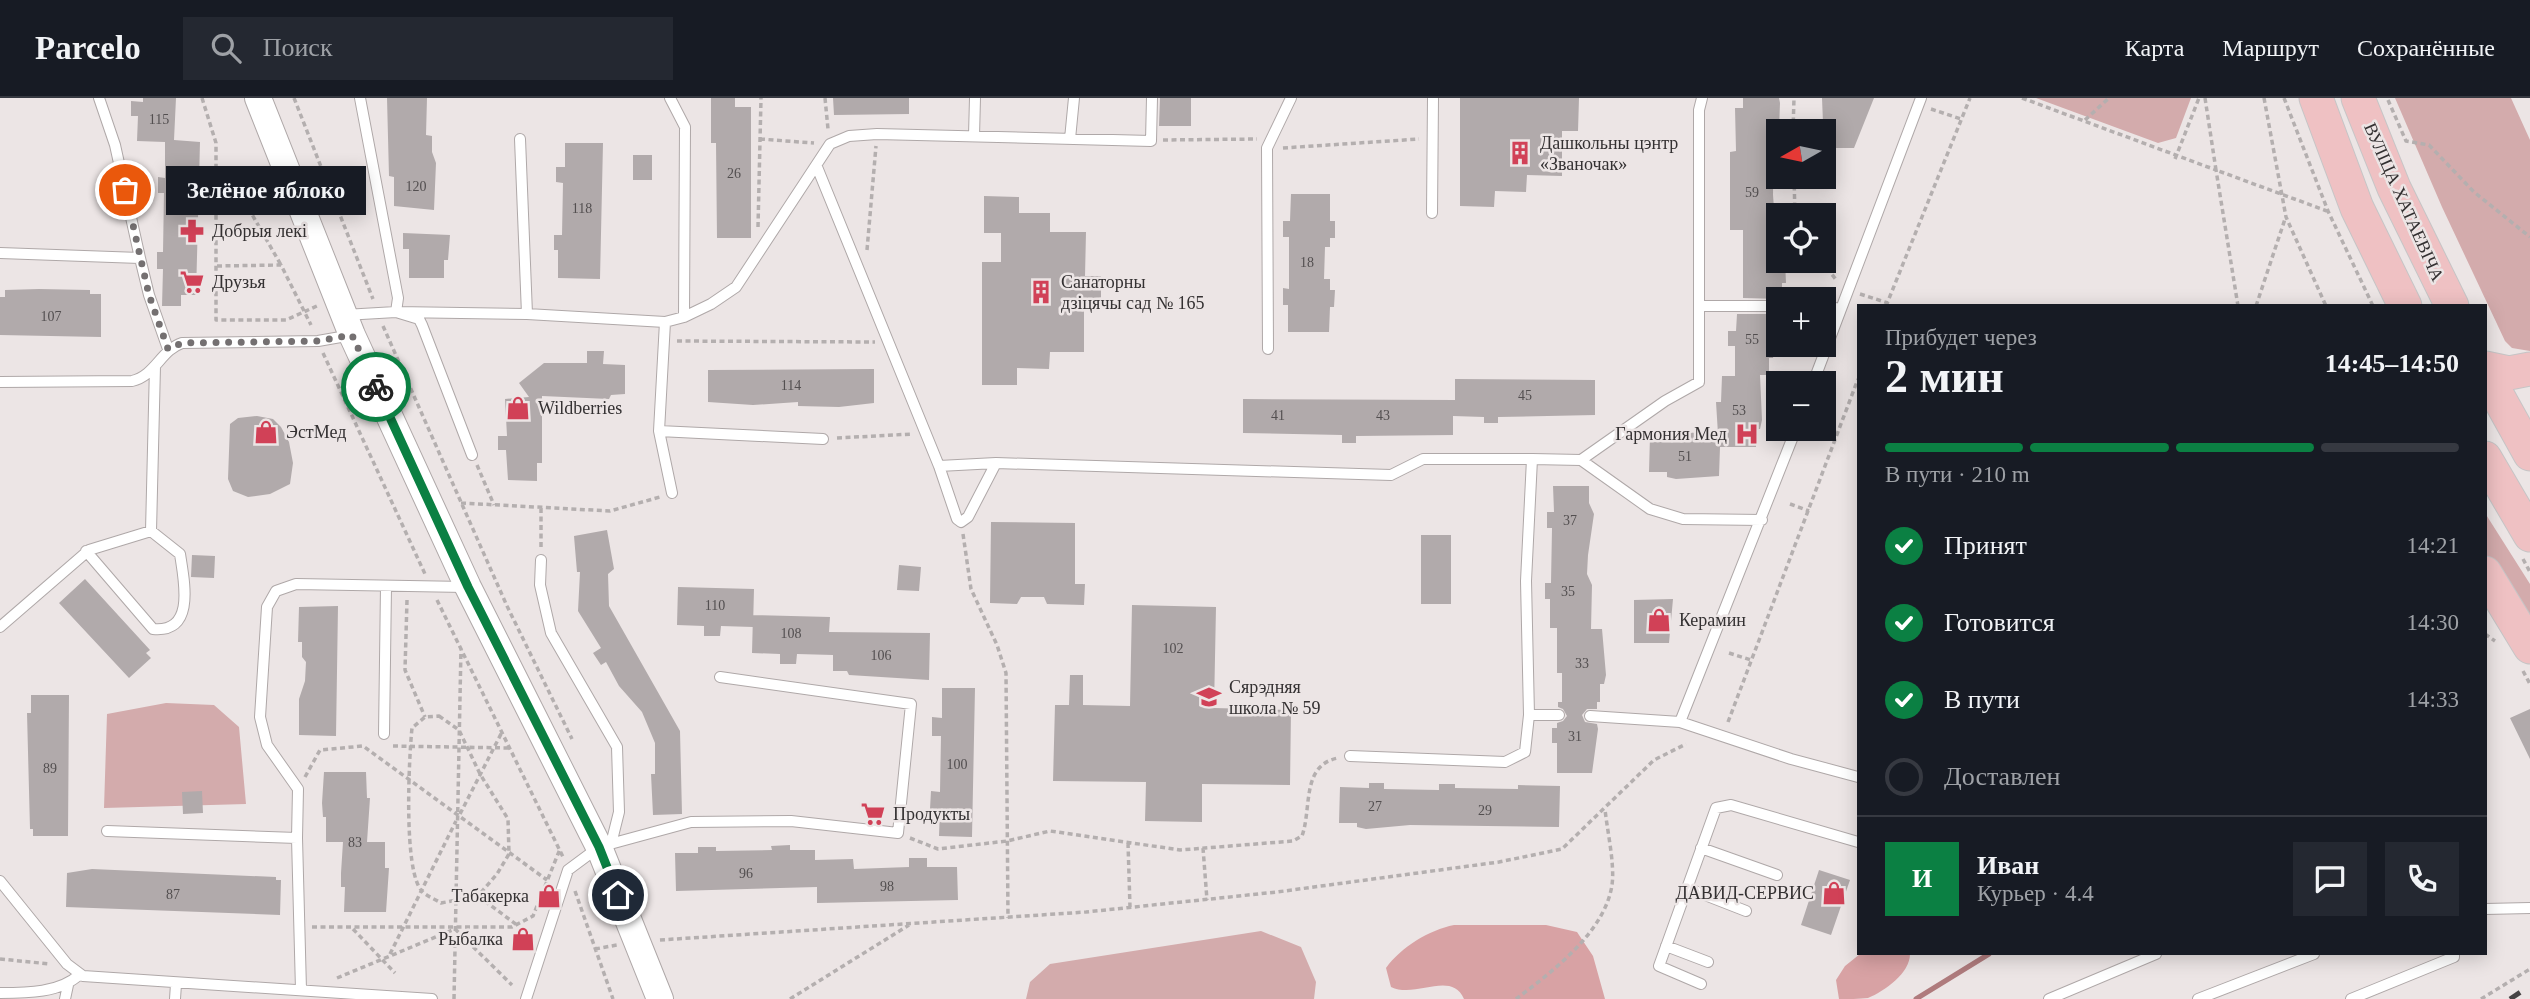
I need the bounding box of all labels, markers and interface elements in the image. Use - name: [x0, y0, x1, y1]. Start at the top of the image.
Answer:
- search box: [183, 17, 673, 80]
- icon: search: [207, 29, 245, 67]
- text: Parcelo: [35, 30, 141, 66]
- text: Поиск: [263, 33, 333, 62]
- text: Карта: [2125, 35, 2184, 61]
- text: Маршрут: [2222, 35, 2319, 61]
- text: Сохранённые: [2357, 35, 2495, 61]
- house number: 115: [149, 112, 169, 127]
- north arrow: [1766, 119, 1836, 189]
- map controls: [1766, 119, 1836, 441]
- street label: ВУЛІЦА ХАТАЕВІЧА: [2360, 120, 2448, 284]
- place label: Дашкольны цэнтр «Званочак»: [1540, 133, 1678, 174]
- building icon: Дашкольны цэнтр «Званочак»: [1506, 139, 1534, 167]
- pin: [95, 160, 155, 220]
- callout: Зелёное яблоко: [167, 166, 366, 214]
- house number: 26: [727, 166, 741, 181]
- icon: bag: [106, 171, 144, 209]
- text: Зелёное яблоко: [187, 178, 345, 203]
- house number: 120: [406, 179, 427, 194]
- house number: 59: [1745, 185, 1759, 200]
- house number: 118: [572, 201, 592, 216]
- button: locate: [1766, 203, 1836, 273]
- pharmacy icon: Добрыя лекі: [178, 217, 206, 245]
- place label: Добрыя лекі: [212, 221, 307, 241]
- house number: 18: [1300, 255, 1314, 270]
- supermarket icon: Друзья: [178, 268, 206, 296]
- place label: Друзья: [212, 272, 266, 292]
- place label: Санаторны дзіцячы сад № 165: [1061, 272, 1205, 313]
- building icon: Санаторны дзіцячы сад № 165: [1027, 278, 1055, 306]
- button: +: [1766, 287, 1836, 357]
- house number: 107: [41, 309, 62, 324]
- text: Прибудет через: [1885, 325, 2037, 350]
- house number: 55: [1745, 332, 1759, 347]
- text: 14:45–14:50: [2325, 349, 2459, 378]
- text: 2 мин: [1885, 351, 2004, 402]
- courier: [341, 352, 411, 422]
- icon: bike: [357, 368, 395, 406]
- button: −: [1766, 371, 1836, 441]
- house number: 114: [781, 378, 801, 393]
- house number: 45: [1518, 388, 1532, 403]
- shop icon: Wildberries: [504, 394, 532, 422]
- place label: Wildberries: [538, 398, 622, 418]
- house number: 53: [1732, 403, 1746, 418]
- house number: 41: [1271, 408, 1285, 423]
- house number: 43: [1376, 408, 1390, 423]
- shop icon: ЭстМед: [252, 418, 280, 446]
- hospital icon: Гармония Мед: [1733, 420, 1761, 448]
- place label: ЭстМед: [286, 422, 346, 442]
- place label: Гармония Мед: [1615, 424, 1727, 444]
- house number: 51: [1678, 449, 1692, 464]
- text: В пути · 210 m: [1885, 462, 2030, 487]
- house number: 37: [1563, 513, 1577, 528]
- icon: check: [1885, 527, 1923, 565]
- text: Принят: [1944, 531, 2027, 560]
- text: 14:21: [2407, 533, 2459, 558]
- house number: 35: [1561, 584, 1575, 599]
- house number: 110: [705, 598, 725, 613]
- icon: check: [1885, 604, 1923, 642]
- shop icon: Керамин: [1645, 606, 1673, 634]
- text: Готовится: [1944, 608, 2055, 637]
- place label: Керамин: [1679, 610, 1746, 630]
- text: 14:30: [2407, 610, 2459, 635]
- house number: 108: [781, 626, 802, 641]
- house number: 102: [1163, 641, 1184, 656]
- house number: 106: [871, 648, 892, 663]
- house number: 33: [1575, 656, 1589, 671]
- place label: Сярэдняя школа № 59: [1229, 677, 1321, 718]
- icon: check: [1885, 681, 1923, 719]
- school or university icon: Сярэдняя школа № 59: [1195, 683, 1223, 711]
- text: В пути: [1944, 685, 2020, 714]
- text: 14:33: [2407, 687, 2459, 712]
- house number: 31: [1568, 729, 1582, 744]
- house number: 100: [947, 757, 968, 772]
- house number: 89: [43, 761, 57, 776]
- text: Доставлен: [1944, 762, 2061, 791]
- house number: 27: [1368, 799, 1382, 814]
- supermarket icon: Продукты: [859, 800, 887, 828]
- house number: 29: [1478, 803, 1492, 818]
- place label: Продукты: [893, 804, 970, 824]
- house number: 83: [348, 835, 362, 850]
- button: chat: [2293, 842, 2367, 916]
- button: phone: [2385, 842, 2459, 916]
- text: Иван: [1977, 851, 2039, 880]
- text: И: [1912, 864, 1932, 893]
- pin: [588, 865, 648, 925]
- house number: 96: [739, 866, 753, 881]
- icon: home: [599, 876, 637, 914]
- house number: 98: [880, 879, 894, 894]
- shop icon: ДАВИД-СЕРВИС: [1820, 879, 1848, 907]
- text: Курьер · 4.4: [1977, 881, 2094, 906]
- shop icon: Табакерка: [535, 882, 563, 910]
- place label: ДАВИД-СЕРВИС: [1675, 883, 1814, 903]
- place label: Табакерка: [452, 886, 529, 906]
- house number: 87: [166, 887, 180, 902]
- shop icon: Рыбалка: [509, 925, 537, 953]
- place label: Рыбалка: [438, 929, 503, 949]

